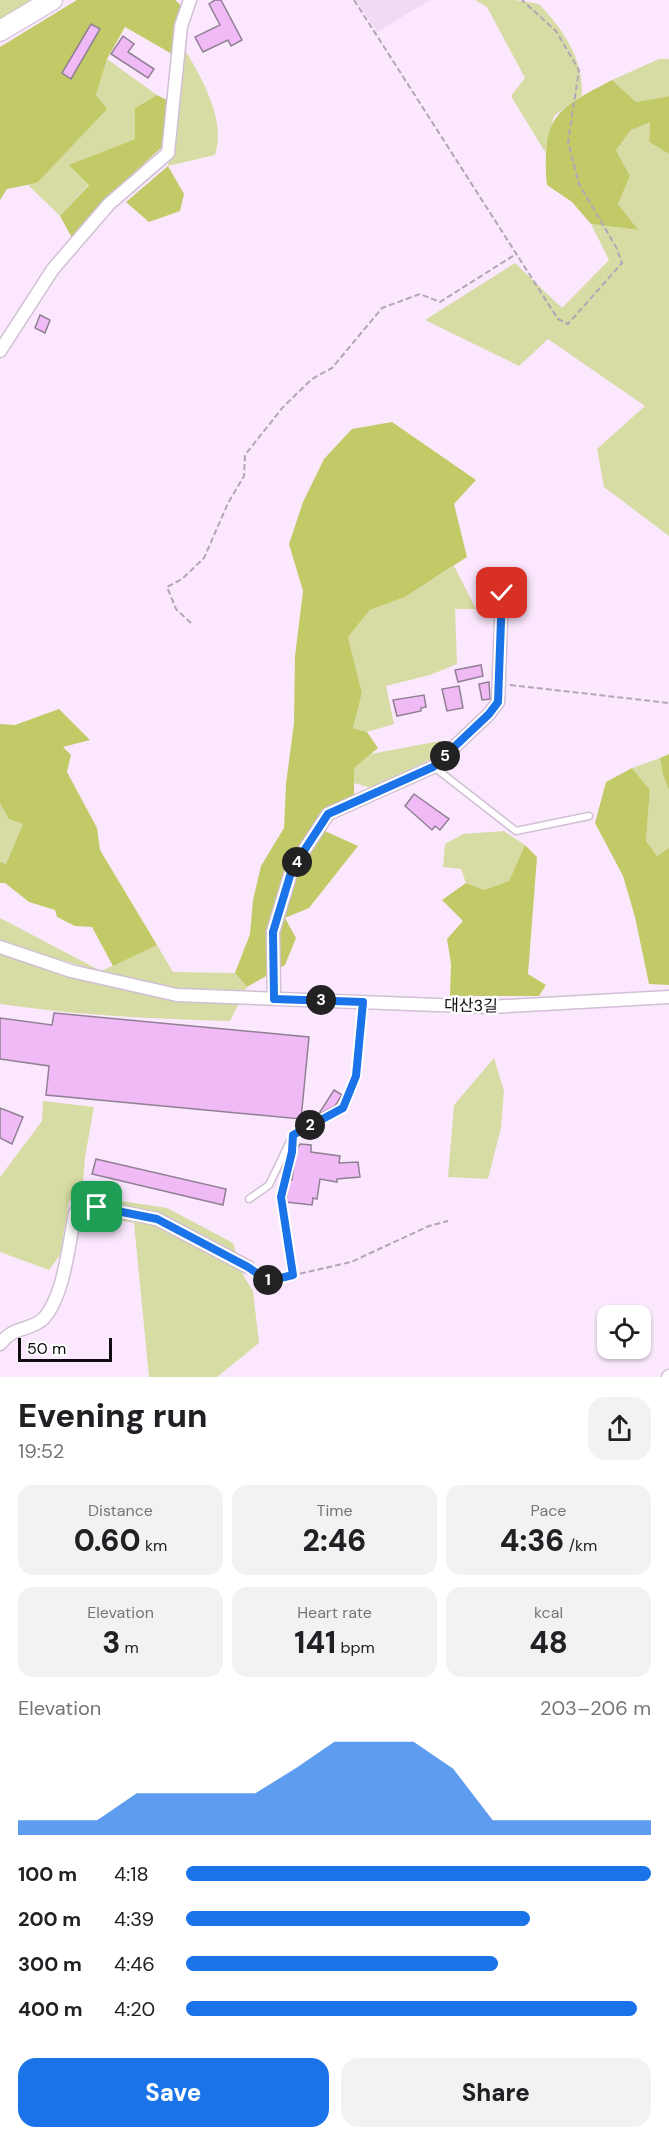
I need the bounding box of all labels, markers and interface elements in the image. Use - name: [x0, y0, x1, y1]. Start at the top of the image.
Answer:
- pin: [476, 567, 527, 618]
- icon: check: [485, 576, 518, 609]
- pin: 5: [430, 741, 460, 771]
- text: 5: [440, 745, 450, 766]
- pin: 4: [282, 847, 312, 877]
- text: 4: [292, 851, 302, 872]
- pin: 3: [306, 985, 336, 1015]
- text: 3: [316, 989, 326, 1010]
- street label: 대산3길: [444, 995, 498, 1016]
- pin: 2: [295, 1110, 325, 1140]
- text: 2: [305, 1114, 315, 1135]
- pin: [71, 1181, 122, 1232]
- icon: arrive: [80, 1190, 113, 1223]
- pin: 1: [253, 1265, 283, 1295]
- text: 1: [265, 1269, 271, 1290]
- map controls: [597, 1305, 651, 1359]
- button: locate: [597, 1305, 651, 1359]
- scale bar: [18, 1335, 112, 1362]
- text: 50 m: [27, 1338, 66, 1359]
- text: Evening run: [18, 1394, 207, 1437]
- button: share: [588, 1397, 651, 1460]
- text: 19:52: [18, 1438, 64, 1464]
- text: Distance: [88, 1500, 153, 1521]
- text: Time: [316, 1500, 353, 1521]
- text: Pace: [531, 1500, 566, 1521]
- text: 0.60: [74, 1521, 141, 1560]
- text: 2:46: [303, 1521, 366, 1560]
- text: 4:36: [500, 1521, 564, 1560]
- text: km: [141, 1535, 167, 1556]
- text: /km: [564, 1535, 597, 1556]
- text: Elevation: [87, 1602, 154, 1623]
- text: Heart rate: [297, 1602, 372, 1623]
- text: kcal: [534, 1602, 563, 1623]
- text: 3: [102, 1623, 120, 1662]
- text: 141: [294, 1623, 336, 1662]
- text: 48: [529, 1623, 568, 1662]
- text: m: [120, 1637, 139, 1658]
- text: bpm: [336, 1637, 375, 1658]
- text: Elevation: [18, 1695, 101, 1721]
- text: 203–206 m: [540, 1695, 651, 1721]
- text: 100 m: [18, 1861, 77, 1887]
- text: 4:18: [114, 1861, 149, 1887]
- text: 200 m: [18, 1906, 81, 1932]
- text: 4:39: [114, 1906, 154, 1932]
- text: 300 m: [18, 1951, 82, 1977]
- text: 4:46: [114, 1951, 155, 1977]
- text: 400 m: [18, 1996, 83, 2022]
- text: 4:20: [114, 1996, 155, 2022]
- button: Save: [18, 2058, 329, 2127]
- button: Share: [341, 2058, 651, 2127]

